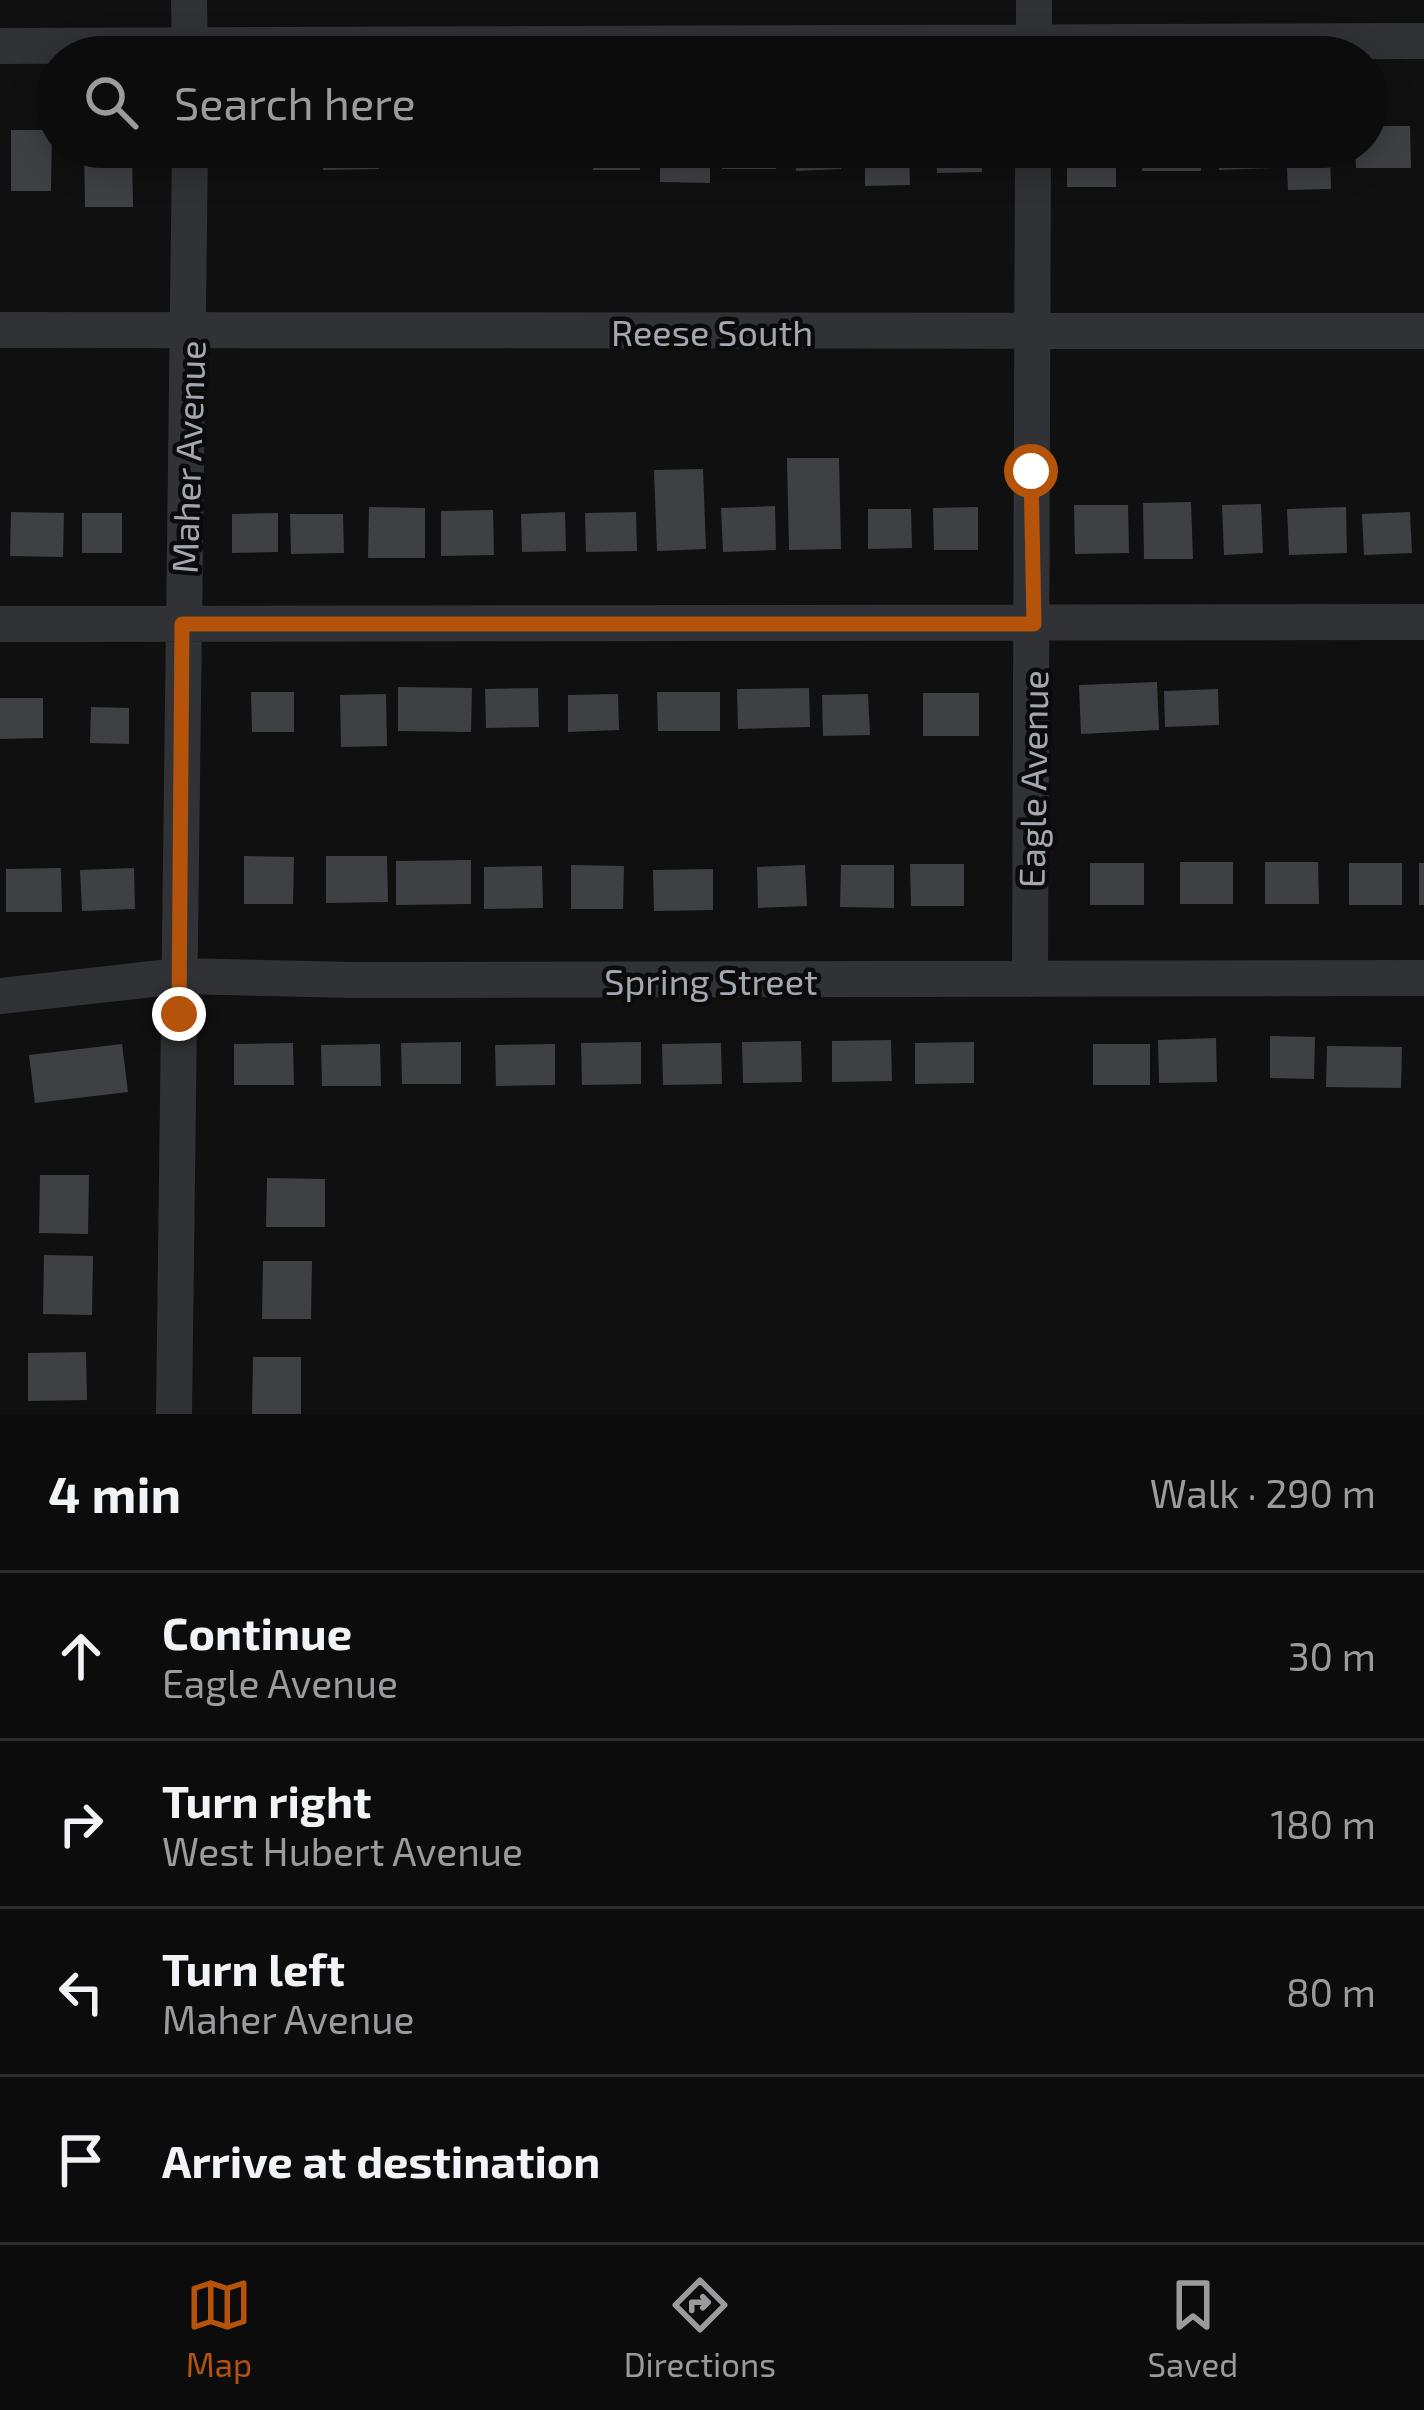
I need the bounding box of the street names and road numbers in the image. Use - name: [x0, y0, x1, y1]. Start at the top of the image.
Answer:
- street label: Reese South: [611, 310, 813, 353]
- street label: Maher Avenue: [161, 340, 213, 574]
- street label: Eagle Avenue: [1009, 670, 1055, 888]
- street label: Spring Street: [604, 959, 818, 1002]

